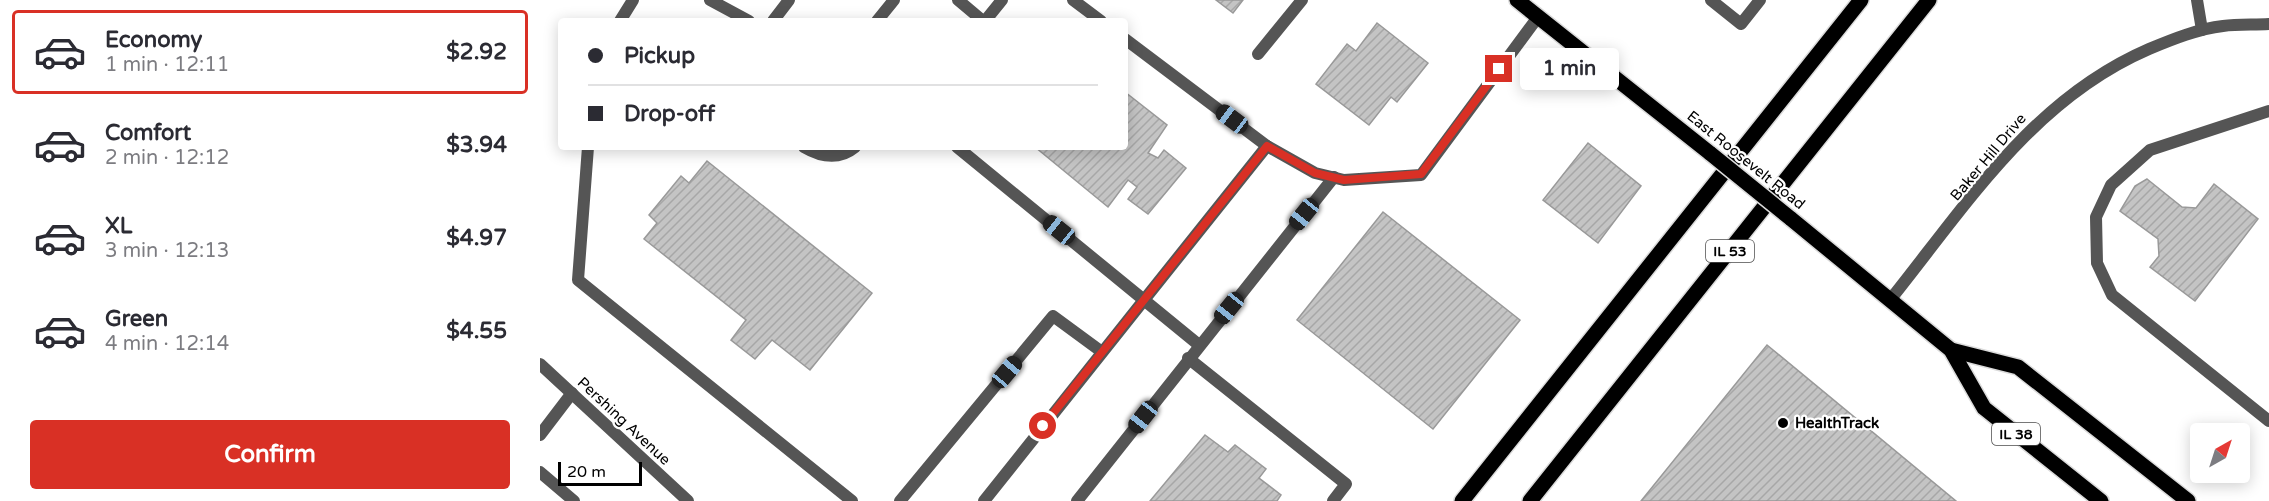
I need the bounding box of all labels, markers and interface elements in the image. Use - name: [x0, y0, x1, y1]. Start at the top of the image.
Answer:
- icon: car: [33, 25, 87, 79]
- text: Economy: [105, 27, 202, 53]
- text: $2.92: [446, 39, 507, 65]
- text: Pickup: [624, 43, 695, 69]
- callout: 1 min: [1520, 48, 1619, 90]
- text: 1 min · 12:11: [105, 53, 229, 77]
- route end: [1485, 55, 1512, 82]
- text: 1 min: [1543, 57, 1596, 81]
- text: Drop-off: [624, 101, 715, 127]
- car: [1212, 101, 1252, 137]
- street label: East Roosevelt Road: [1683, 107, 1809, 213]
- street label: Baker Hill Drive: [1946, 110, 2030, 204]
- icon: car: [33, 118, 87, 172]
- text: Comfort: [105, 120, 191, 146]
- text: $3.94: [446, 132, 507, 158]
- text: 2 min · 12:12: [105, 146, 229, 170]
- car: [1286, 194, 1322, 234]
- icon: car: [33, 211, 87, 265]
- car: [1039, 212, 1079, 248]
- text: XL: [105, 213, 132, 239]
- text: $4.97: [446, 225, 507, 251]
- text: 3 min · 12:13: [105, 239, 229, 263]
- road number: IL 53: [1706, 240, 1754, 262]
- car: [1211, 288, 1247, 328]
- icon: car: [33, 304, 87, 358]
- text: Green: [105, 306, 168, 332]
- text: $4.55: [446, 318, 507, 344]
- text: 4 min · 12:14: [105, 332, 229, 356]
- car: [989, 352, 1025, 392]
- street label: Pershing Avenue: [574, 373, 674, 469]
- car: [1125, 397, 1161, 437]
- route start: [1029, 412, 1056, 439]
- place label: HealthTrack: [1795, 414, 1879, 432]
- marker: HealthTrack: [1776, 416, 1790, 430]
- button: Confirm: [30, 420, 510, 489]
- road number: IL 38: [1992, 423, 2040, 445]
- north arrow: [2190, 423, 2250, 483]
- map controls: [2190, 423, 2250, 483]
- scale bar: [558, 459, 642, 486]
- text: 20 m: [567, 462, 606, 482]

